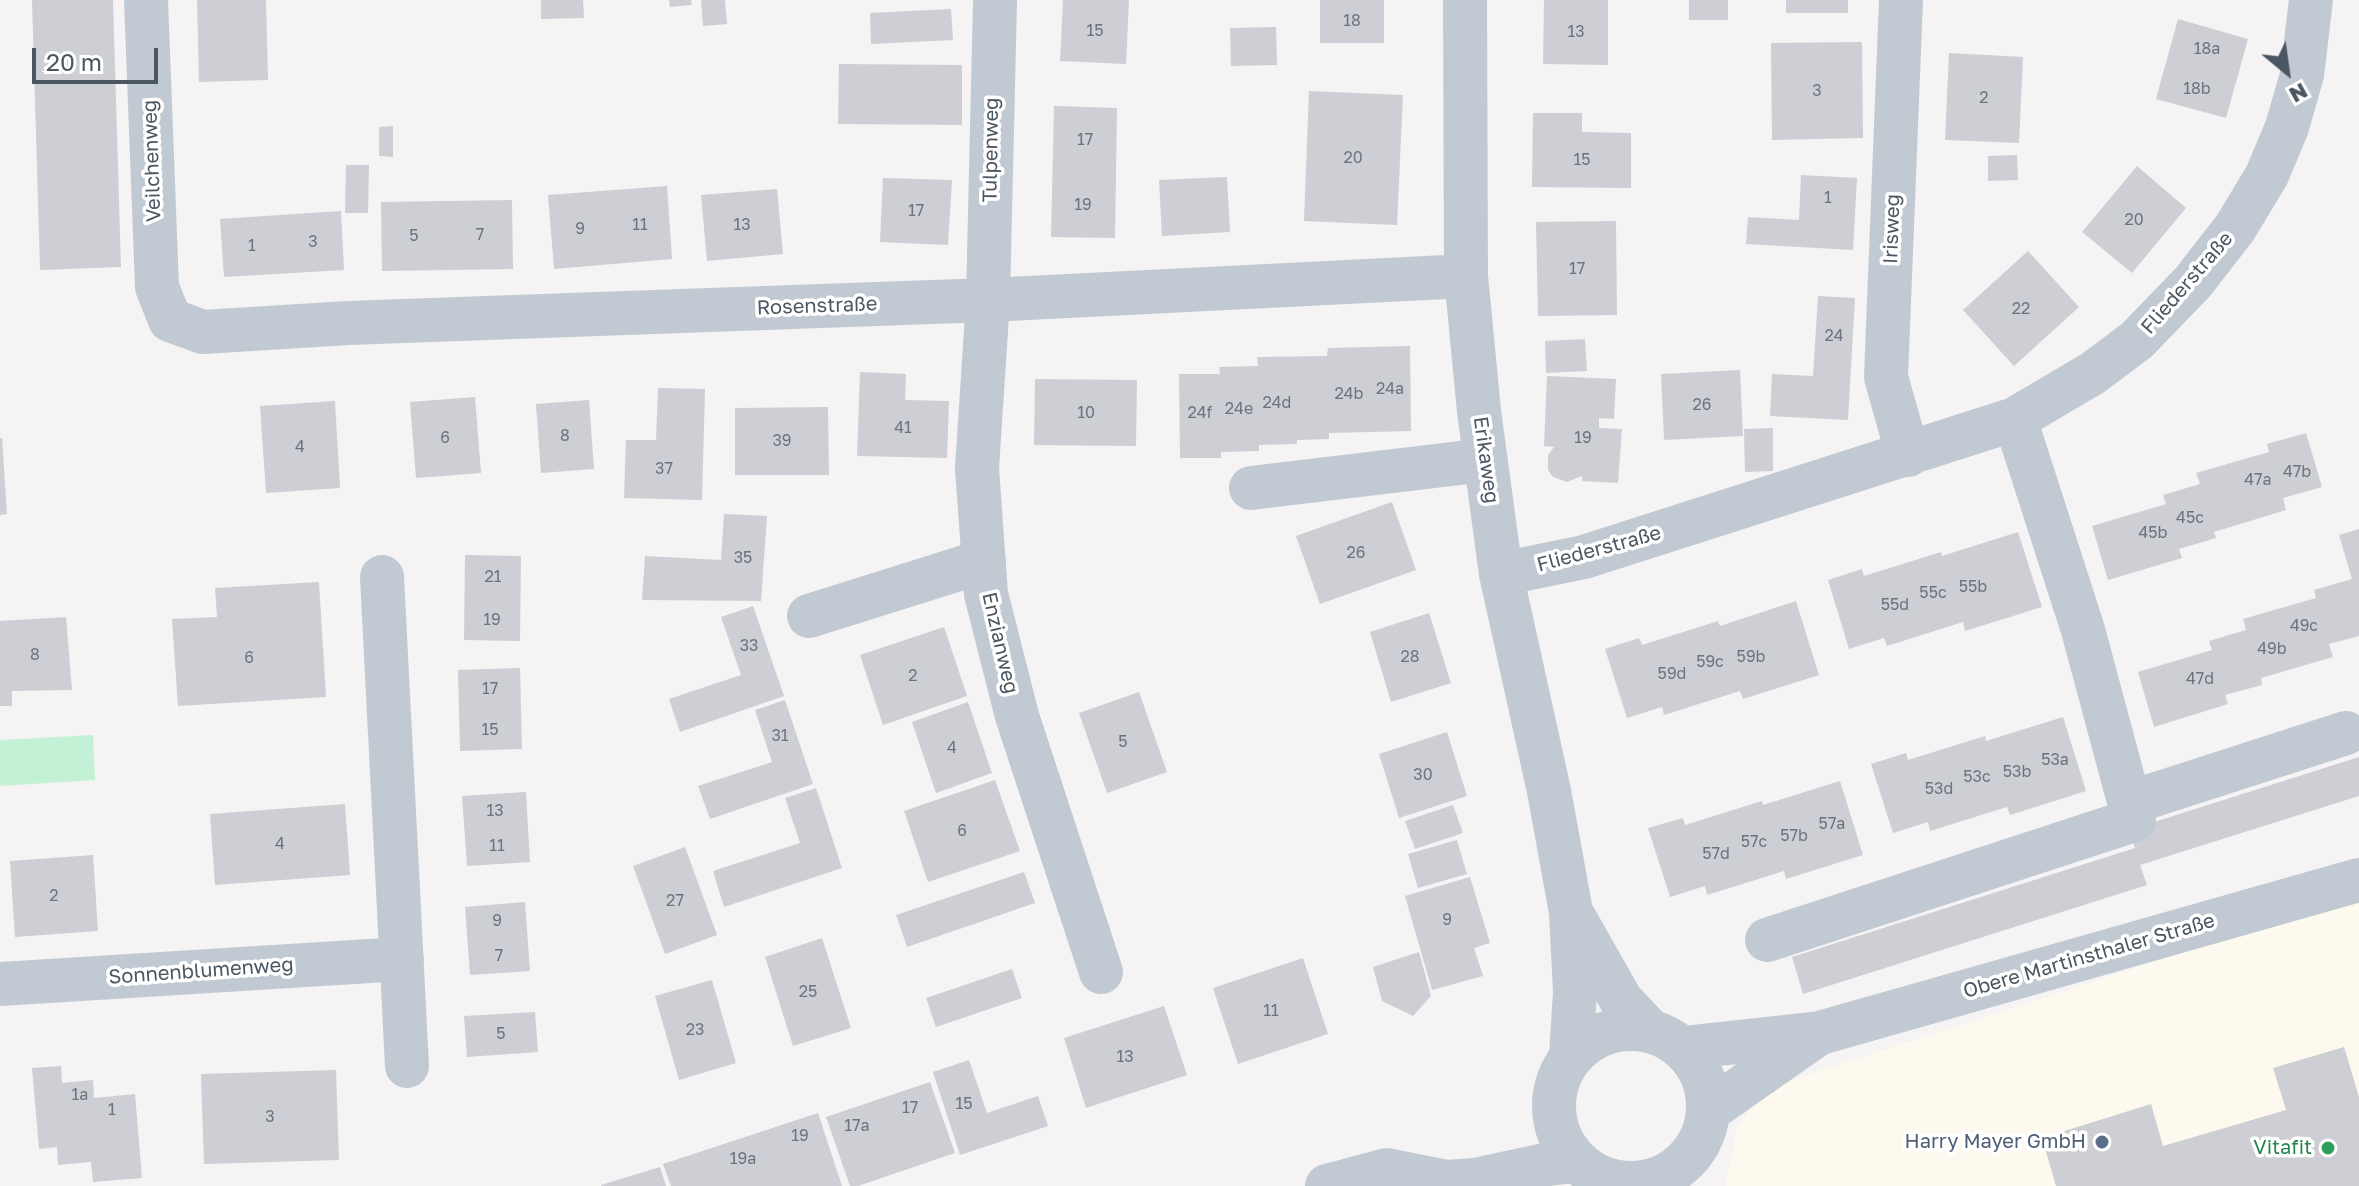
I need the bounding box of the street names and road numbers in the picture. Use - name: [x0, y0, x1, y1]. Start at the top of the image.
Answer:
- street label: Tulpenweg: [978, 97, 1004, 203]
- street label: Veilchenweg: [138, 100, 166, 222]
- street label: Irisweg: [1879, 194, 1905, 264]
- street label: Fliederstraße: [2136, 227, 2238, 339]
- street label: Rosenstraße: [756, 292, 878, 320]
- street label: Erikaweg: [1468, 415, 1504, 505]
- street label: Fliederstraße: [1534, 521, 1664, 577]
- street label: Enzianweg: [977, 590, 1023, 696]
- street label: Obere Martinsthaler Straße: [1960, 909, 2218, 1003]
- street label: Sonnenblumenweg: [108, 953, 294, 989]

